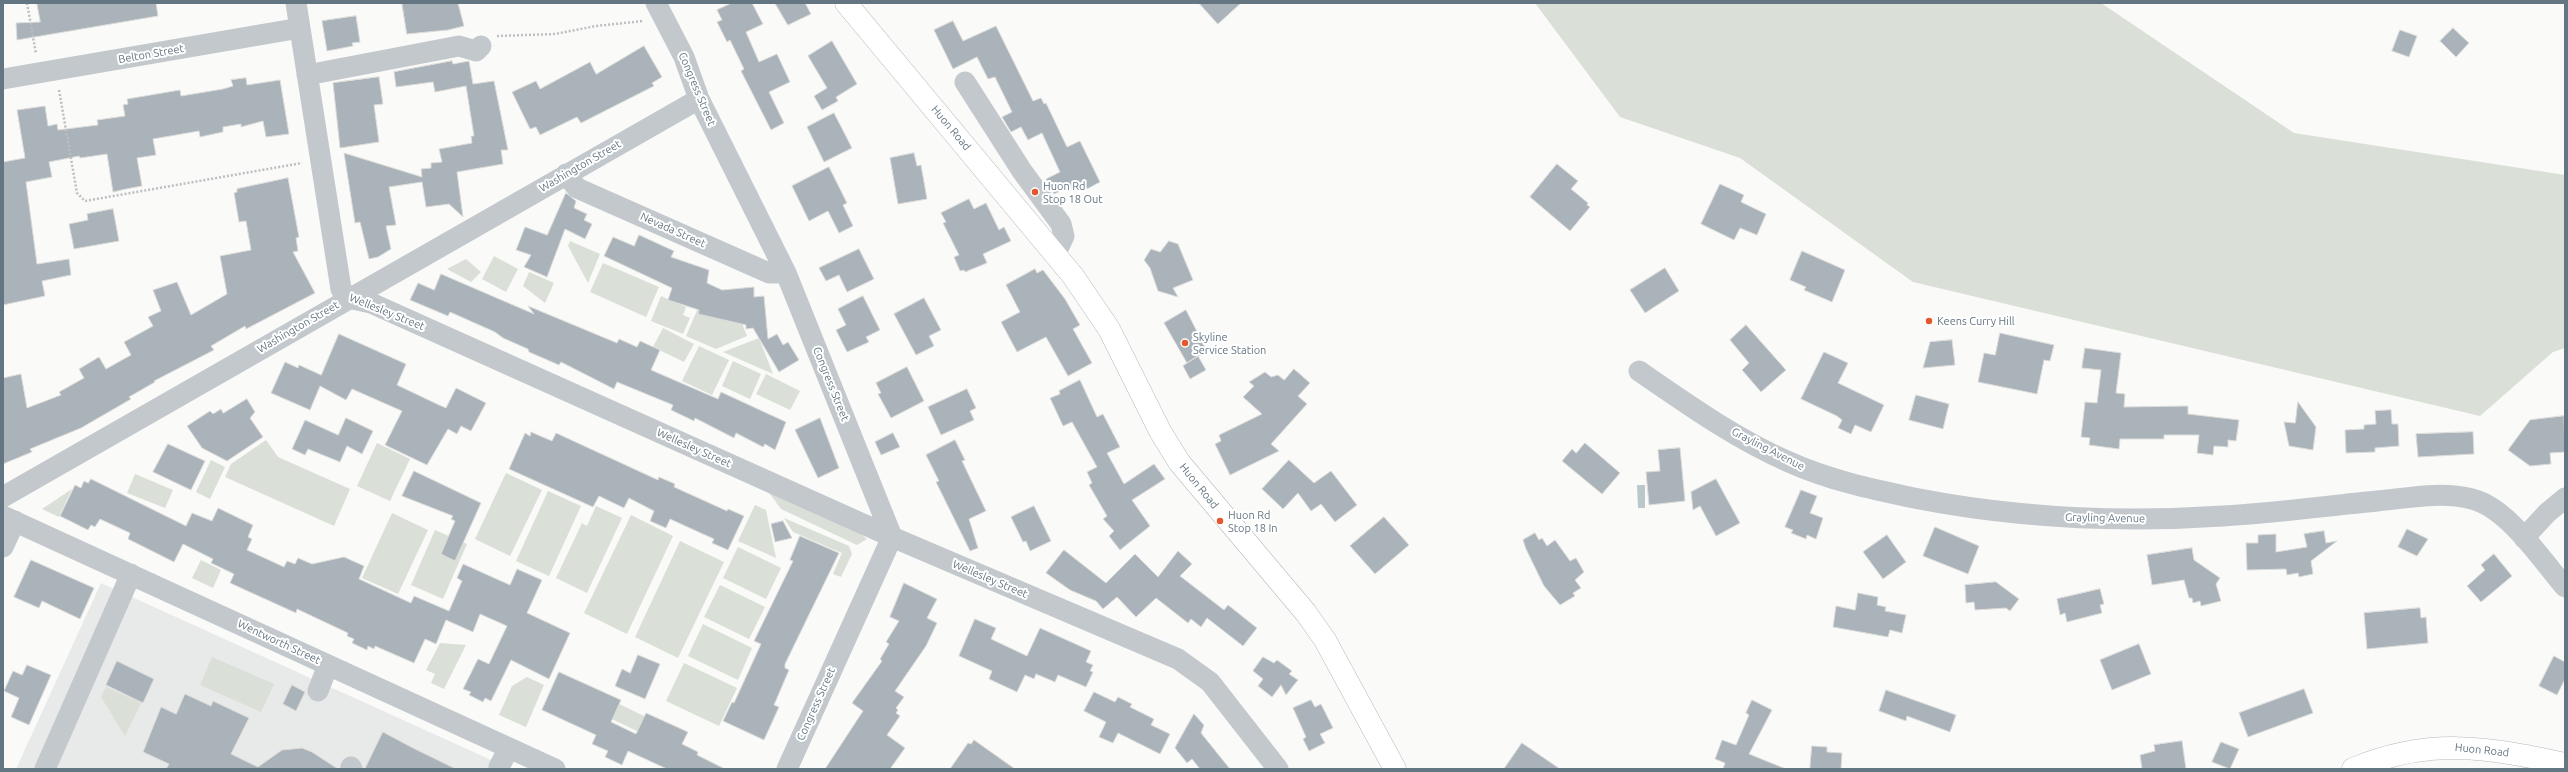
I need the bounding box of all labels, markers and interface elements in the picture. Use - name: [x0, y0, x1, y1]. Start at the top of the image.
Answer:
- street label: Belton Street: [117, 42, 185, 66]
- street label: Congress Street: [676, 50, 718, 128]
- street label: Huon Road: [928, 103, 974, 153]
- street label: Washington Street: [537, 137, 623, 195]
- place label: Huon Rd Stop 18 Out: [1043, 179, 1103, 205]
- marker: Huon Rd Stop 18 Out: [1030, 187, 1040, 197]
- street label: Nevada Street: [638, 210, 708, 250]
- street label: Wellesley Street: [347, 291, 427, 333]
- street label: Washington Street: [255, 298, 341, 356]
- place label: Keens Curry Hill: [1937, 314, 2015, 328]
- marker: Keens Curry Hill: [1924, 316, 1934, 326]
- place label: Skyline Service Station: [1193, 330, 1266, 356]
- marker: Skyline Service Station: [1180, 338, 1190, 348]
- street label: Congress Street: [810, 345, 852, 423]
- street label: Grayling Avenue: [1729, 425, 1807, 473]
- street label: Wellesley Street: [655, 426, 733, 470]
- street label: Huon Road: [1177, 461, 1221, 511]
- place label: Huon Rd Stop 18 In: [1228, 508, 1277, 534]
- street label: Grayling Avenue: [2065, 511, 2145, 525]
- marker: Huon Rd Stop 18 In: [1215, 516, 1225, 526]
- street label: Wellesley Street: [951, 557, 1029, 601]
- street label: Wentworth Street: [236, 617, 322, 667]
- street label: Congress Street: [794, 665, 838, 743]
- street label: Huon Road: [2454, 741, 2510, 759]

